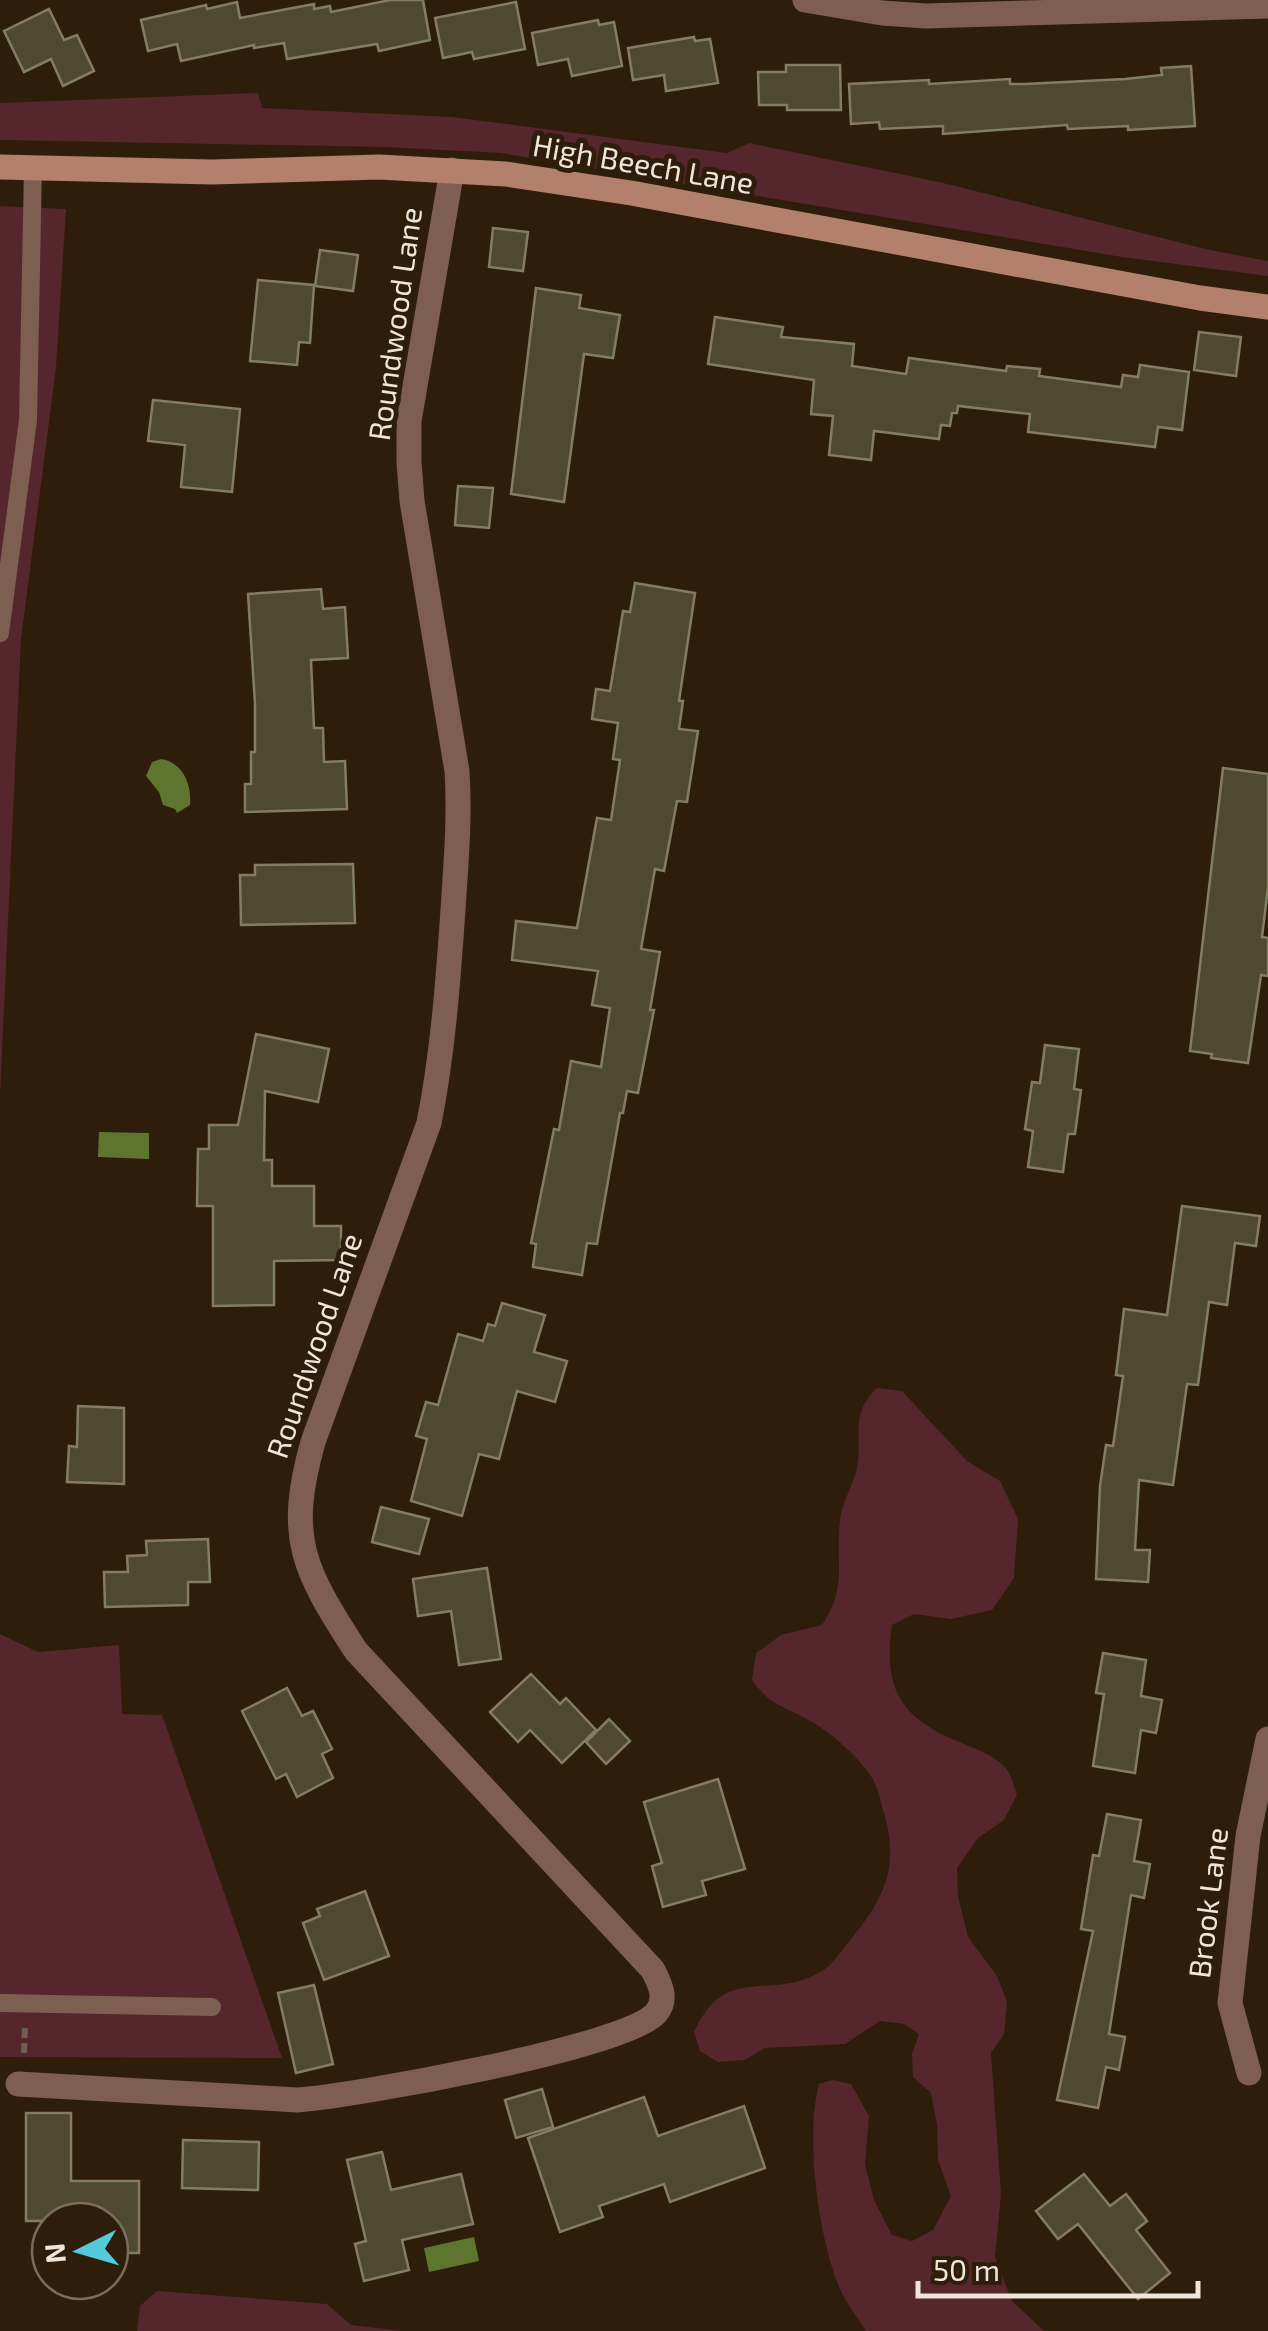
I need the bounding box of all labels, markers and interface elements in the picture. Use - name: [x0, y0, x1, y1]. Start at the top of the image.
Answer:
- street label: High Beech Lane: [530, 126, 756, 200]
- street label: Roundwood Lane: [360, 205, 428, 443]
- street label: Roundwood Lane: [258, 1228, 368, 1462]
- street label: Brook Lane: [1180, 1825, 1234, 1980]
- north arrow: [30, 2201, 130, 2301]
- scale bar: [918, 2236, 1198, 2298]
- text: N: [36, 2242, 72, 2265]
- text: 50 m: [933, 2251, 1000, 2287]

